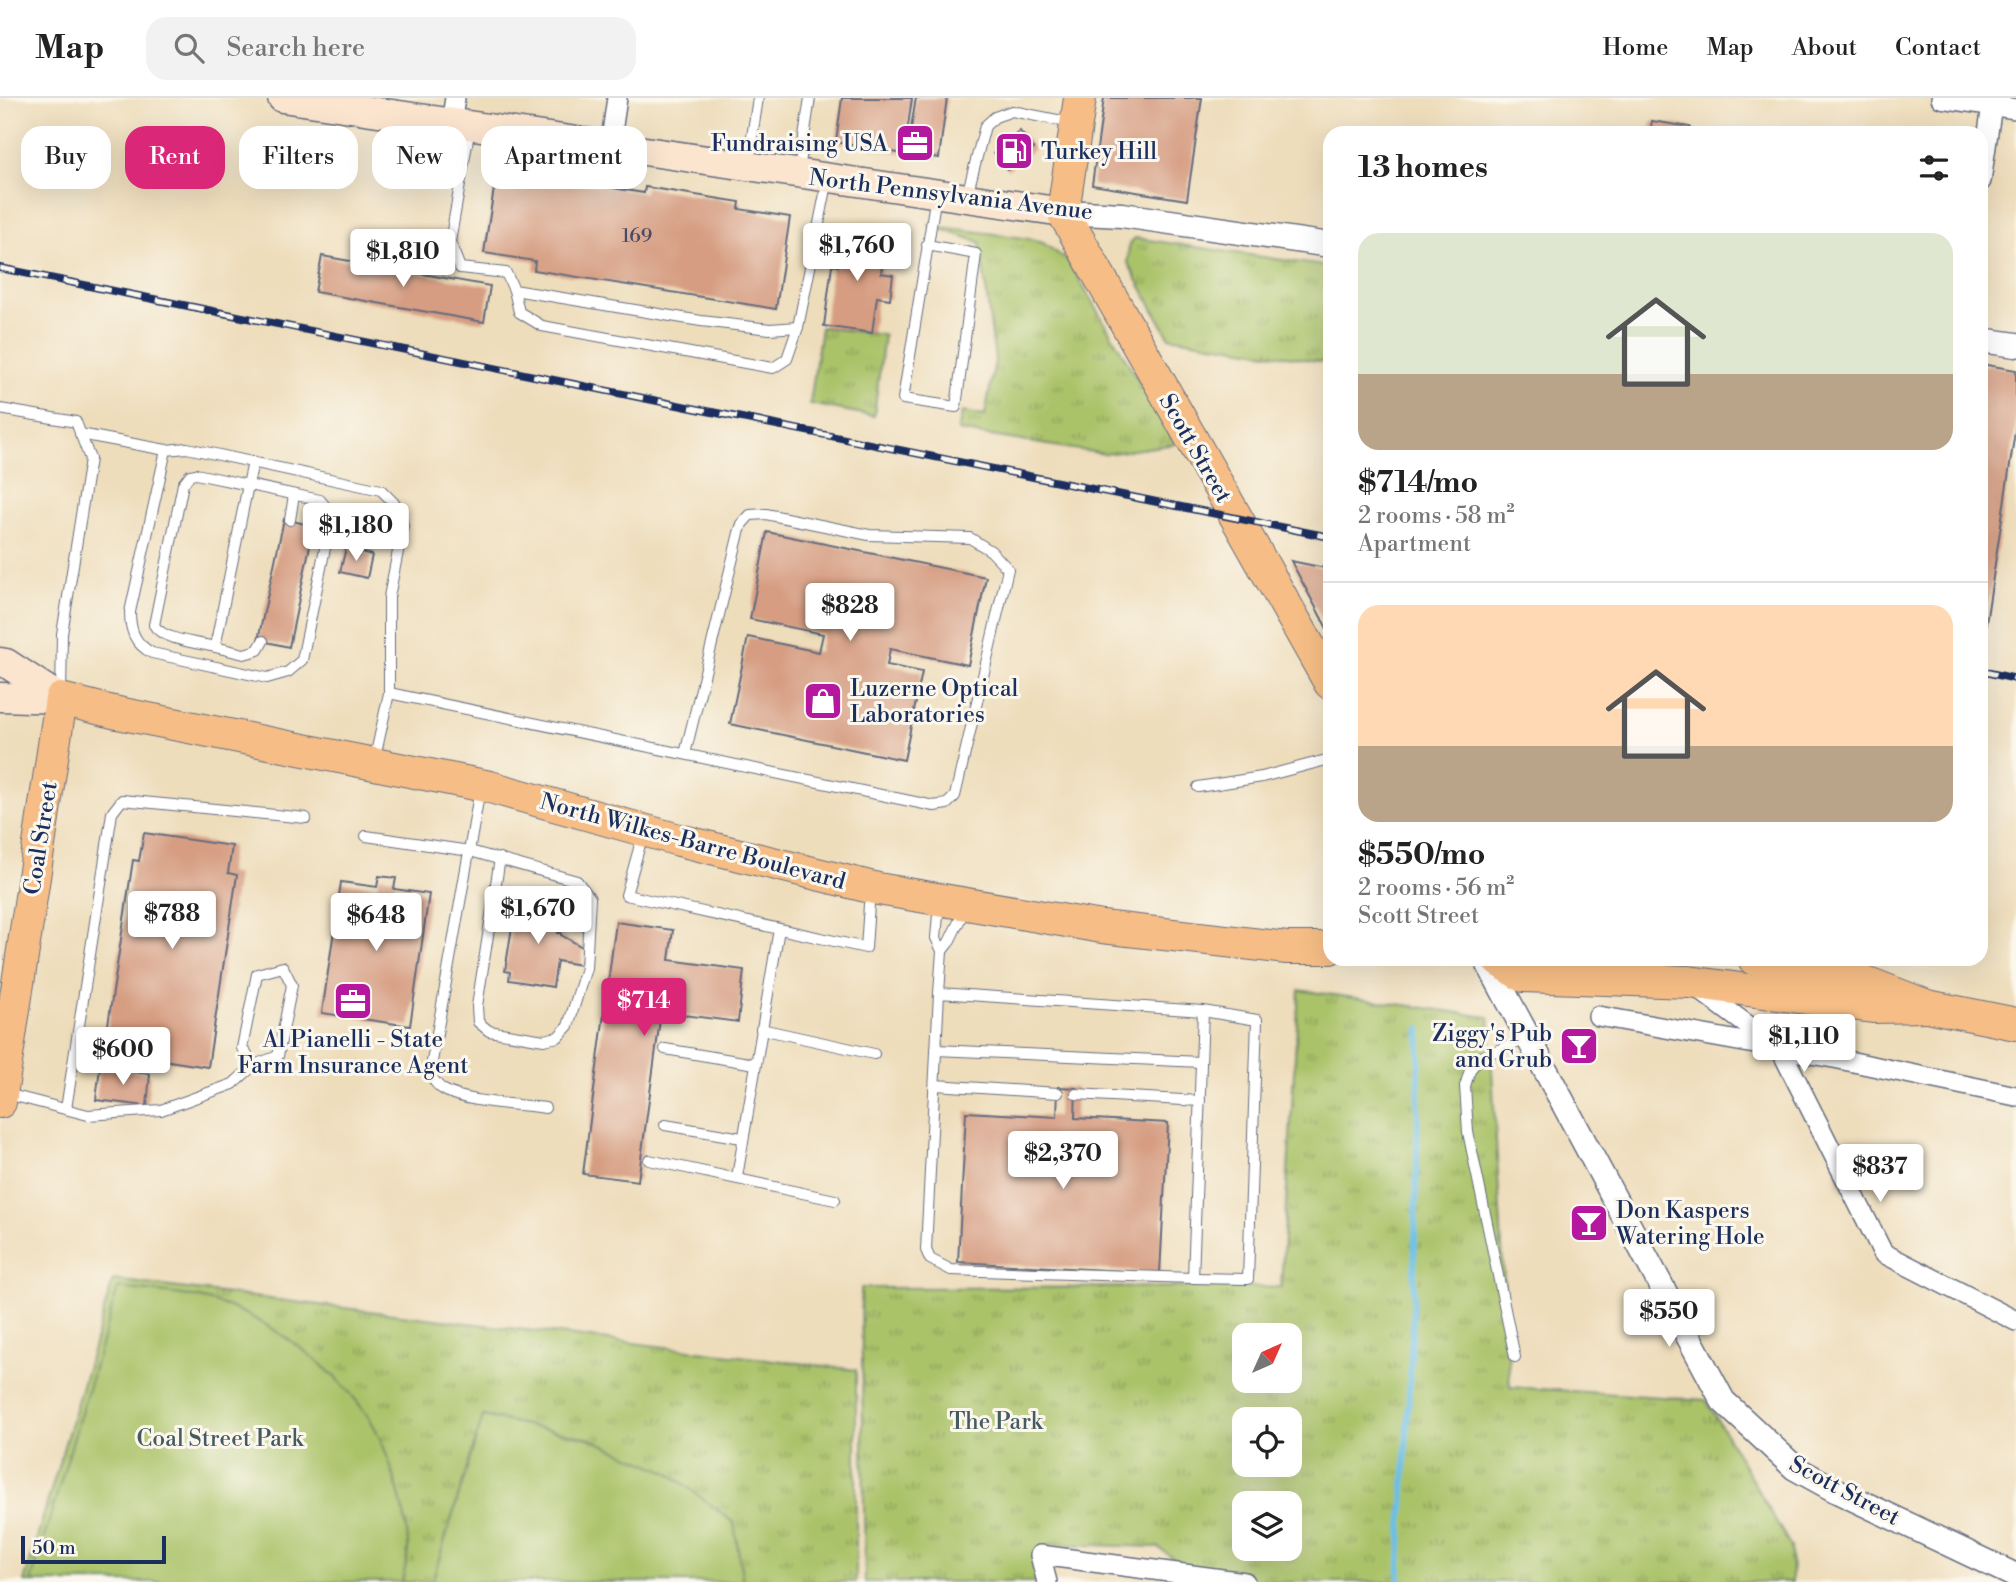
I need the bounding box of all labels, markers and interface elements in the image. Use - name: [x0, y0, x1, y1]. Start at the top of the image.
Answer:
- search box: [146, 17, 636, 80]
- text: Map: [35, 28, 104, 69]
- icon: search: [170, 29, 208, 67]
- text: Search here: [226, 32, 365, 64]
- text: Home: [1603, 33, 1668, 63]
- text: Map: [1706, 33, 1754, 63]
- text: About: [1792, 33, 1857, 63]
- text: Contact: [1895, 33, 1981, 63]
- office icon: Fundraising USA: [894, 122, 936, 164]
- chip: Buy: [21, 126, 111, 189]
- chip: Rent: [125, 126, 225, 189]
- chip: Filters: [239, 126, 358, 189]
- chip: New: [372, 126, 467, 189]
- chip: Apartment: [481, 126, 647, 189]
- place label: Fundraising USA: [711, 130, 889, 158]
- fuel station icon: Turkey Hill: [993, 130, 1035, 172]
- place label: Turkey Hill: [1041, 138, 1157, 166]
- text: 13 homes: [1358, 149, 1488, 187]
- icon: filters: [1915, 149, 1953, 187]
- street label: North Pennsylvania Avenue: [807, 164, 1094, 226]
- pin: $1,760: [800, 223, 914, 283]
- house number: 169: [622, 224, 652, 248]
- pin: $1,810: [346, 230, 460, 289]
- text: $1,760: [819, 232, 895, 260]
- text: $1,810: [366, 238, 440, 266]
- icon: home: [1593, 279, 1719, 405]
- street label: Scott Street: [1153, 389, 1238, 508]
- text: $714/mo: [1358, 464, 1478, 502]
- text: 2 rooms · 58 m²: [1358, 502, 1515, 530]
- pin: $1,180: [299, 504, 413, 563]
- text: $1,180: [319, 512, 393, 540]
- text: Apartment: [1358, 530, 1471, 558]
- pin: $828: [809, 584, 891, 643]
- text: $828: [821, 592, 879, 620]
- icon: home: [1593, 651, 1719, 777]
- place label: Luzerne Optical Laboratories: [850, 675, 1019, 729]
- shop icon: Luzerne Optical Laboratories: [802, 680, 844, 722]
- street label: Coal Street: [18, 779, 64, 897]
- street label: North Wilkes-Barre Boulevard: [537, 788, 848, 896]
- text: $550/mo: [1358, 836, 1486, 874]
- text: 2 rooms · 56 m²: [1358, 874, 1514, 902]
- pin: $1,670: [481, 886, 595, 946]
- pin: $788: [131, 892, 213, 951]
- pin: $648: [335, 894, 417, 953]
- text: $1,670: [500, 895, 576, 923]
- text: $788: [144, 900, 200, 928]
- text: $648: [347, 902, 405, 930]
- text: Scott Street: [1358, 902, 1479, 930]
- pin: $714: [603, 978, 685, 1038]
- office icon: Al Pianelli - State Farm Insurance Agent: [332, 980, 374, 1022]
- text: $714: [617, 987, 671, 1015]
- pin: $1,110: [1747, 1014, 1861, 1074]
- place label: Ziggy's Pub and Grub: [1432, 1020, 1552, 1074]
- text: $1,110: [1768, 1023, 1840, 1051]
- bar icon: Ziggy's Pub and Grub: [1558, 1025, 1600, 1067]
- place label: Al Pianelli - State Farm Insurance Agent: [238, 1026, 468, 1080]
- pin: $600: [82, 1028, 164, 1087]
- text: $600: [92, 1036, 154, 1064]
- pin: $2,370: [1006, 1132, 1120, 1191]
- text: $2,370: [1024, 1140, 1102, 1168]
- pin: $837: [1839, 1144, 1921, 1204]
- text: $837: [1852, 1153, 1908, 1181]
- place label: Don Kaspers Watering Hole: [1615, 1197, 1765, 1251]
- bar icon: Don Kaspers Watering Hole: [1568, 1202, 1610, 1244]
- pin: $550: [1628, 1290, 1710, 1349]
- text: $550: [1640, 1298, 1698, 1326]
- north arrow: [1232, 1323, 1302, 1393]
- map controls: [1232, 1323, 1302, 1561]
- button: locate: [1232, 1407, 1302, 1477]
- park label: The Park: [949, 1408, 1044, 1436]
- park label: Coal Street Park: [137, 1425, 304, 1453]
- street label: Scott Street: [1785, 1450, 1905, 1532]
- button: layers: [1232, 1491, 1302, 1561]
- scale bar: [21, 1533, 166, 1565]
- text: 50 m: [32, 1536, 76, 1560]

